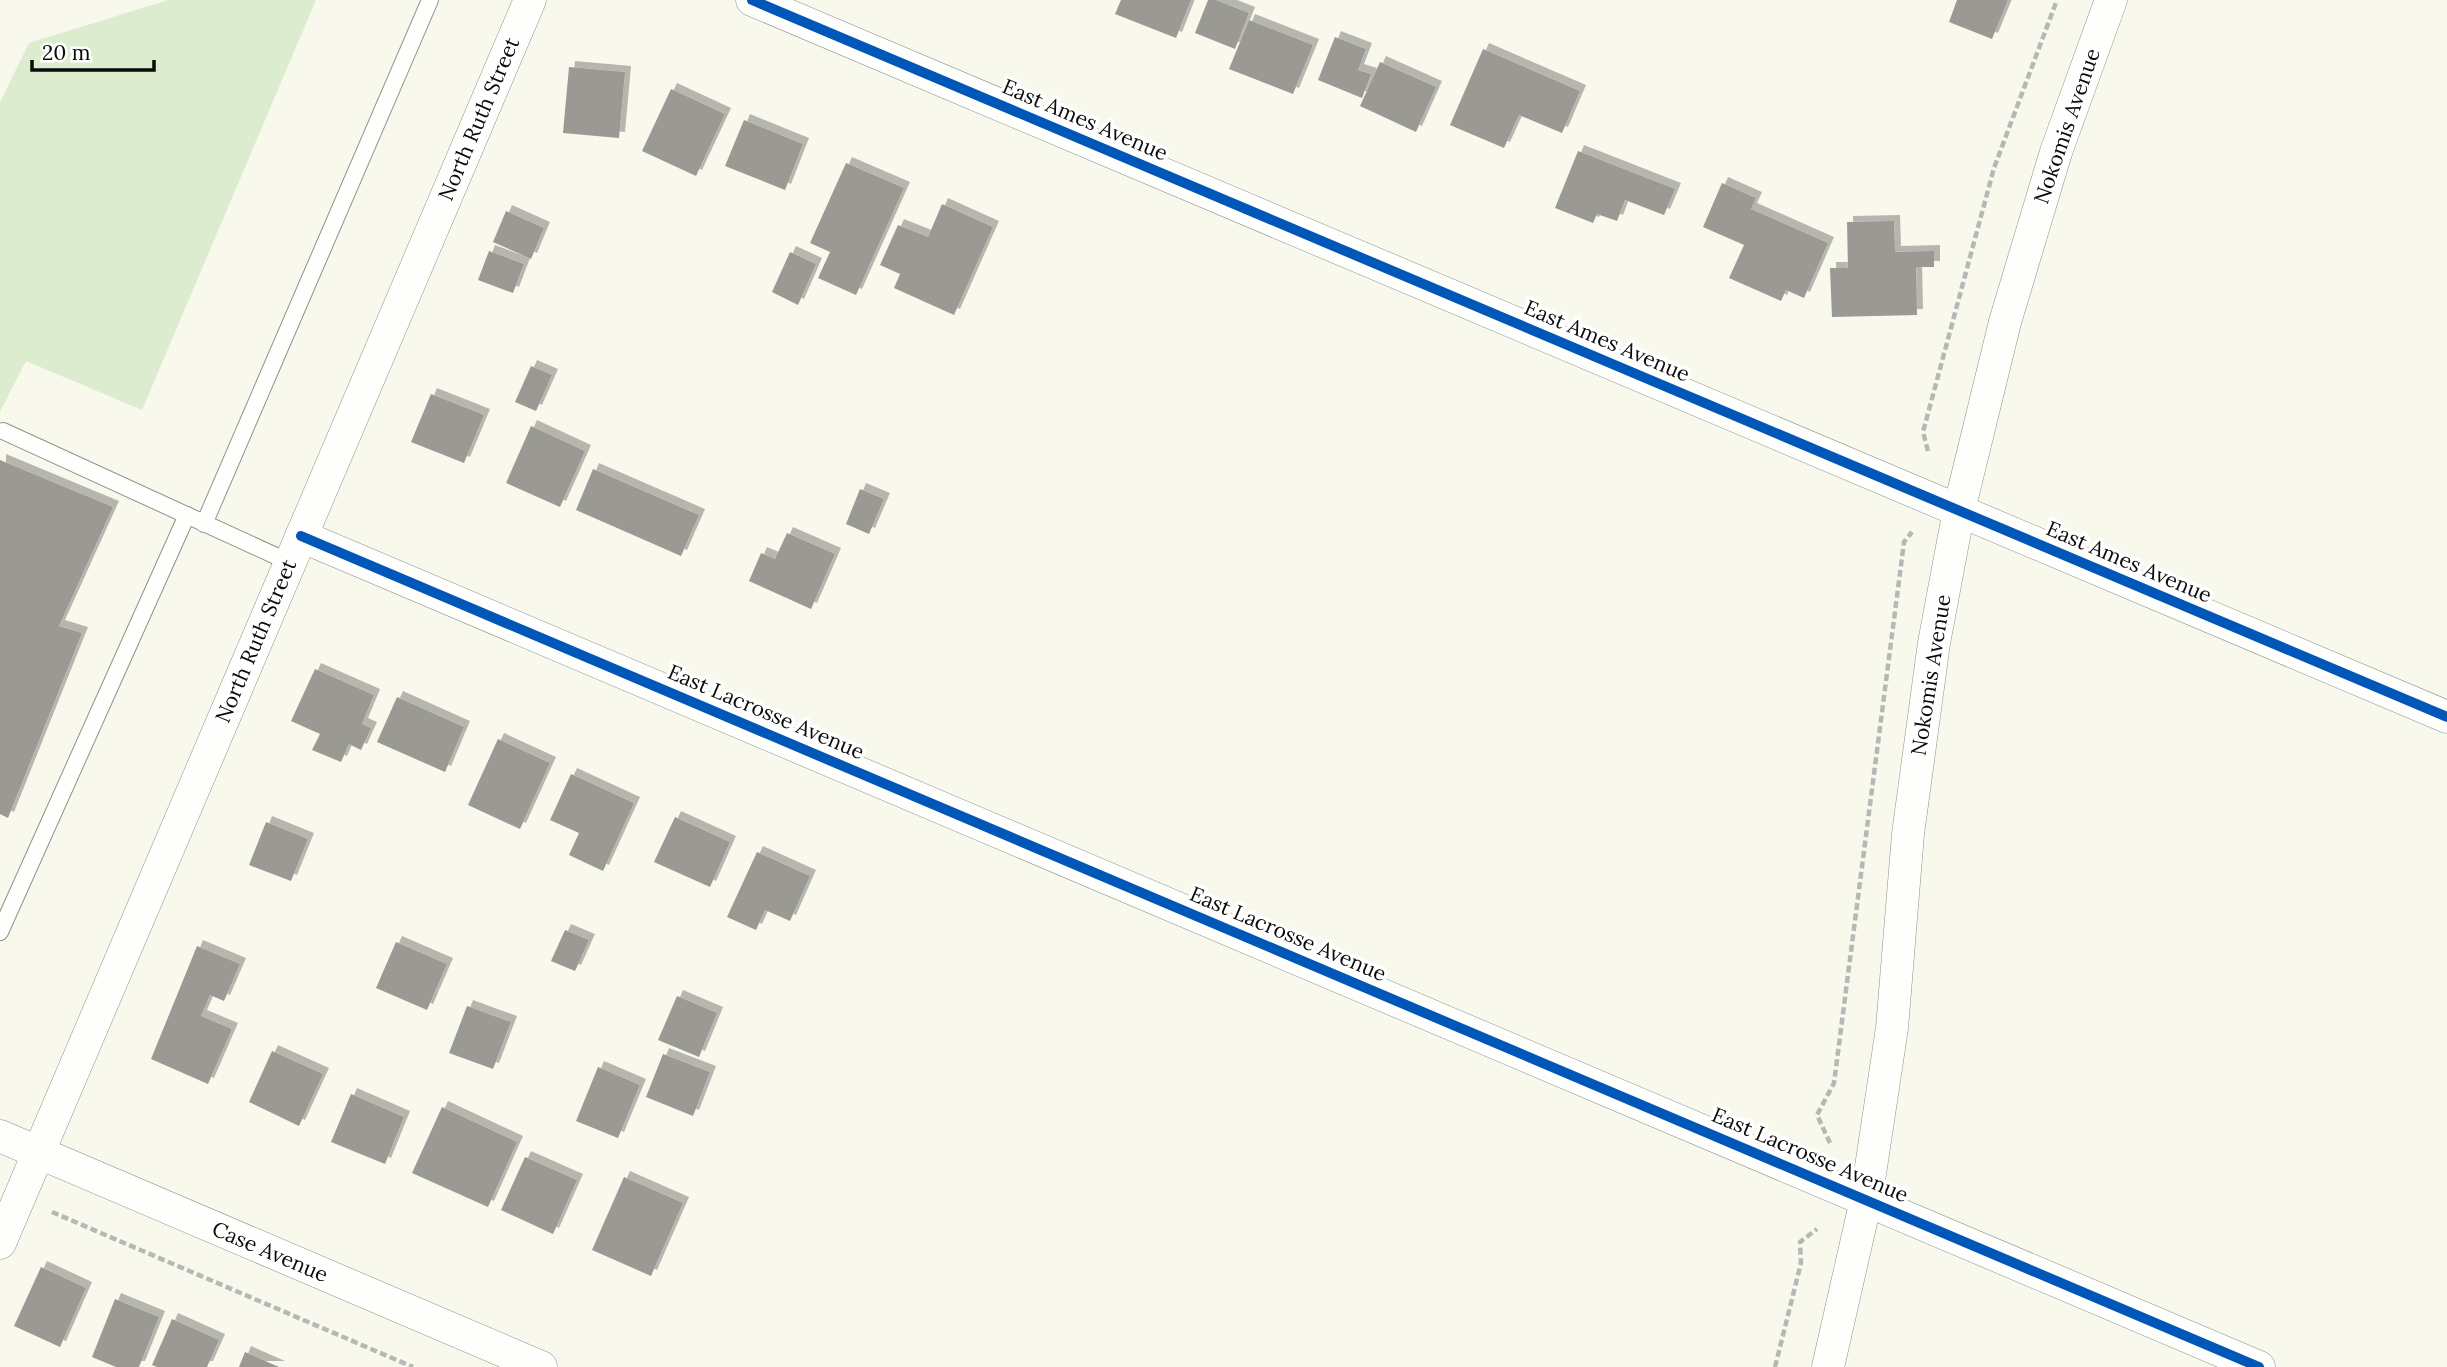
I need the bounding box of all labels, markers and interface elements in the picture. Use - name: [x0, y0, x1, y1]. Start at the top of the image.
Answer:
- scale bar: [32, 28, 154, 72]
- street label: North Ruth Street: [432, 32, 526, 205]
- text: 20 m: [42, 39, 91, 66]
- street label: Nokomis Avenue: [2027, 45, 2106, 207]
- street label: East Ames Avenue: [998, 73, 1172, 167]
- street label: East Ames Avenue: [1520, 294, 1694, 388]
- street label: East Ames Avenue: [2042, 515, 2216, 609]
- street label: North Ruth Street: [209, 554, 303, 727]
- street label: Nokomis Avenue: [1904, 592, 1957, 757]
- street label: East Lacrosse Avenue: [664, 658, 868, 765]
- street label: East Lacrosse Avenue: [1186, 880, 1390, 987]
- street label: East Lacrosse Avenue: [1708, 1101, 1912, 1208]
- street label: Case Avenue: [208, 1215, 332, 1288]

